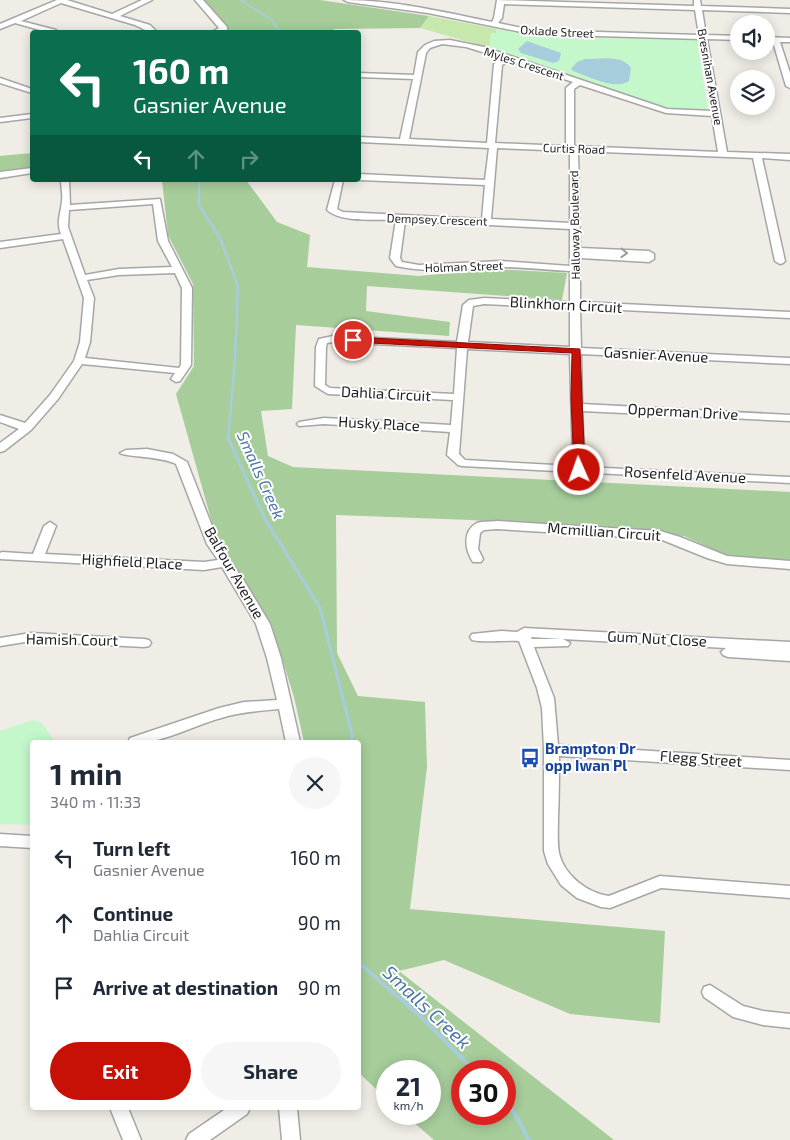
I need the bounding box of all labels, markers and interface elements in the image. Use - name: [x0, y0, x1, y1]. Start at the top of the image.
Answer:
- map controls: [730, 15, 775, 115]
- button: sound: [730, 15, 775, 60]
- street label: Oxlade Street: [520, 22, 595, 40]
- street label: Bresnihan Avenue: [696, 27, 726, 126]
- street label: Myles Crescent: [482, 43, 567, 83]
- text: 160 m: [133, 49, 229, 91]
- icon: left: [50, 50, 115, 115]
- button: layers: [730, 70, 775, 115]
- text: Gasnier Avenue: [133, 91, 287, 117]
- street label: Curtis Road: [543, 140, 605, 156]
- icon: left: [129, 145, 157, 173]
- icon: ahead: [182, 145, 210, 173]
- icon: right: [235, 145, 263, 173]
- street label: Halloway Boulevard: [566, 170, 582, 280]
- street label: Dempsey Crescent: [386, 210, 488, 228]
- one-way arrow: [620, 247, 628, 258]
- street label: Holman Street: [424, 258, 504, 274]
- street label: Blinkhorn Circuit: [509, 292, 623, 316]
- pin: [332, 319, 374, 361]
- icon: arrive: [339, 326, 367, 354]
- street label: Gasnier Avenue: [603, 342, 709, 366]
- street label: Dahlia Circuit: [341, 382, 432, 404]
- street label: Opperman Drive: [627, 399, 739, 423]
- street label: Husky Place: [338, 412, 420, 434]
- water label: Smalls Creek: [234, 428, 289, 522]
- position arrow: [552, 443, 604, 495]
- street label: Rosenfeld Avenue: [624, 462, 746, 486]
- street label: Mcmillian Circuit: [547, 518, 662, 544]
- street label: Balfour Avenue: [201, 523, 269, 622]
- street label: Highfield Place: [81, 549, 183, 573]
- street label: Gum Nut Close: [607, 626, 707, 650]
- street label: Hamish Court: [26, 629, 119, 649]
- place label: Brampton Dr opp Iwan Pl: [545, 739, 636, 774]
- street label: Flegg Street: [659, 746, 743, 770]
- bus stop icon: Brampton Dr opp Iwan Pl: [519, 747, 541, 769]
- text: 1 min: [50, 755, 122, 791]
- button: close: [289, 757, 341, 809]
- text: 340 m · 11:33: [50, 792, 141, 811]
- text: Turn left: [93, 837, 170, 860]
- icon: left: [50, 844, 78, 872]
- text: 160 m: [290, 846, 341, 869]
- text: Gasnier Avenue: [93, 860, 205, 879]
- text: Continue: [93, 902, 173, 925]
- icon: ahead: [50, 909, 78, 937]
- text: 90 m: [298, 911, 341, 934]
- text: Dahlia Circuit: [93, 925, 189, 944]
- water label: Smalls Creek: [379, 960, 476, 1053]
- icon: arrive: [50, 974, 78, 1002]
- text: Arrive at destination: [93, 976, 278, 999]
- text: 90 m: [298, 976, 341, 999]
- button: Exit: [50, 1042, 191, 1100]
- button: Share: [201, 1042, 341, 1100]
- speed limit sign: 30: [451, 1060, 516, 1125]
- text: 21: [396, 1071, 421, 1101]
- text: km/h: [394, 1098, 423, 1112]

